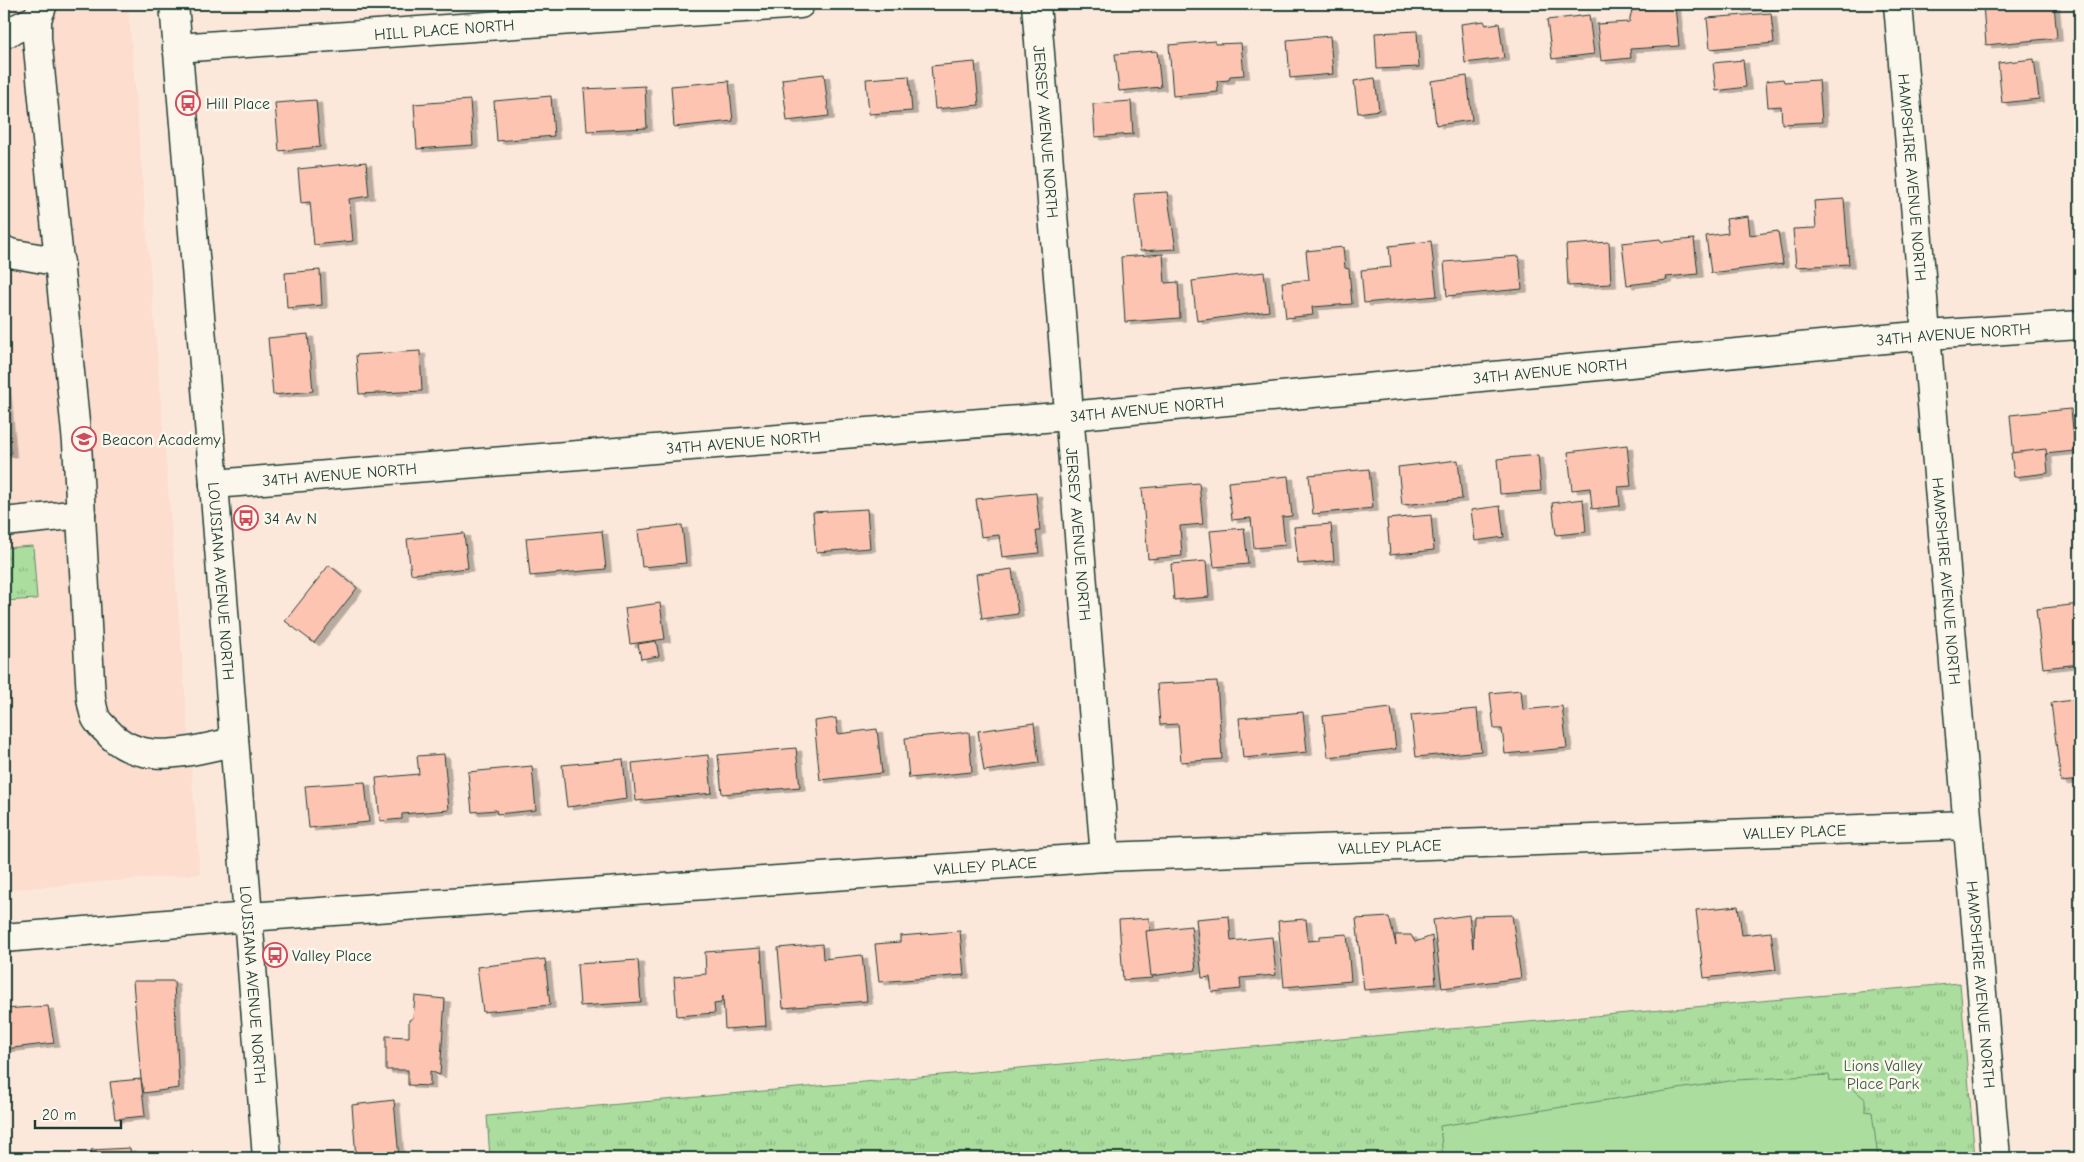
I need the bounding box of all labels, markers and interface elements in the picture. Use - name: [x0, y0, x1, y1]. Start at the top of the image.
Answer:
- street label: HILL PLACE NORTH: [374, 16, 515, 44]
- street label: JERSEY AVENUE NORTH: [1029, 44, 1061, 219]
- street label: HAMPSHIRE AVENUE NORTH: [1894, 73, 1930, 282]
- bus stop icon: Hill Place: [175, 90, 201, 116]
- place label: Hill Place: [206, 95, 270, 113]
- street label: 34TH AVENUE NORTH: [1875, 320, 2031, 350]
- street label: 34TH AVENUE NORTH: [1472, 355, 1628, 388]
- street label: 34TH AVENUE NORTH: [1069, 393, 1225, 426]
- school or university icon: Beacon Academy: [71, 426, 97, 452]
- street label: 34TH AVENUE NORTH: [665, 428, 821, 458]
- place label: Beacon Academy: [102, 431, 222, 449]
- street label: JERSEY AVENUE NORTH: [1062, 447, 1094, 622]
- street label: 34TH AVENUE NORTH: [262, 460, 418, 490]
- street label: HAMPSHIRE AVENUE NORTH: [1928, 476, 1964, 686]
- street label: LOUISIANA AVENUE NORTH: [204, 481, 237, 681]
- bus stop icon: 34 Av N: [233, 505, 259, 531]
- place label: 34 Av N: [264, 510, 317, 528]
- street label: VALLEY PLACE: [1743, 821, 1847, 843]
- street label: VALLEY PLACE: [1338, 837, 1442, 858]
- street label: VALLEY PLACE: [933, 854, 1038, 879]
- street label: HAMPSHIRE AVENUE NORTH: [1962, 880, 1998, 1089]
- street label: LOUISIANA AVENUE NORTH: [236, 885, 269, 1085]
- bus stop icon: Valley Place: [262, 942, 288, 968]
- place label: Valley Place: [292, 947, 372, 965]
- park label: Lions Valley Place Park: [1843, 1057, 1923, 1093]
- scale bar: [35, 1097, 121, 1129]
- text: 20 m: [42, 1106, 76, 1124]

